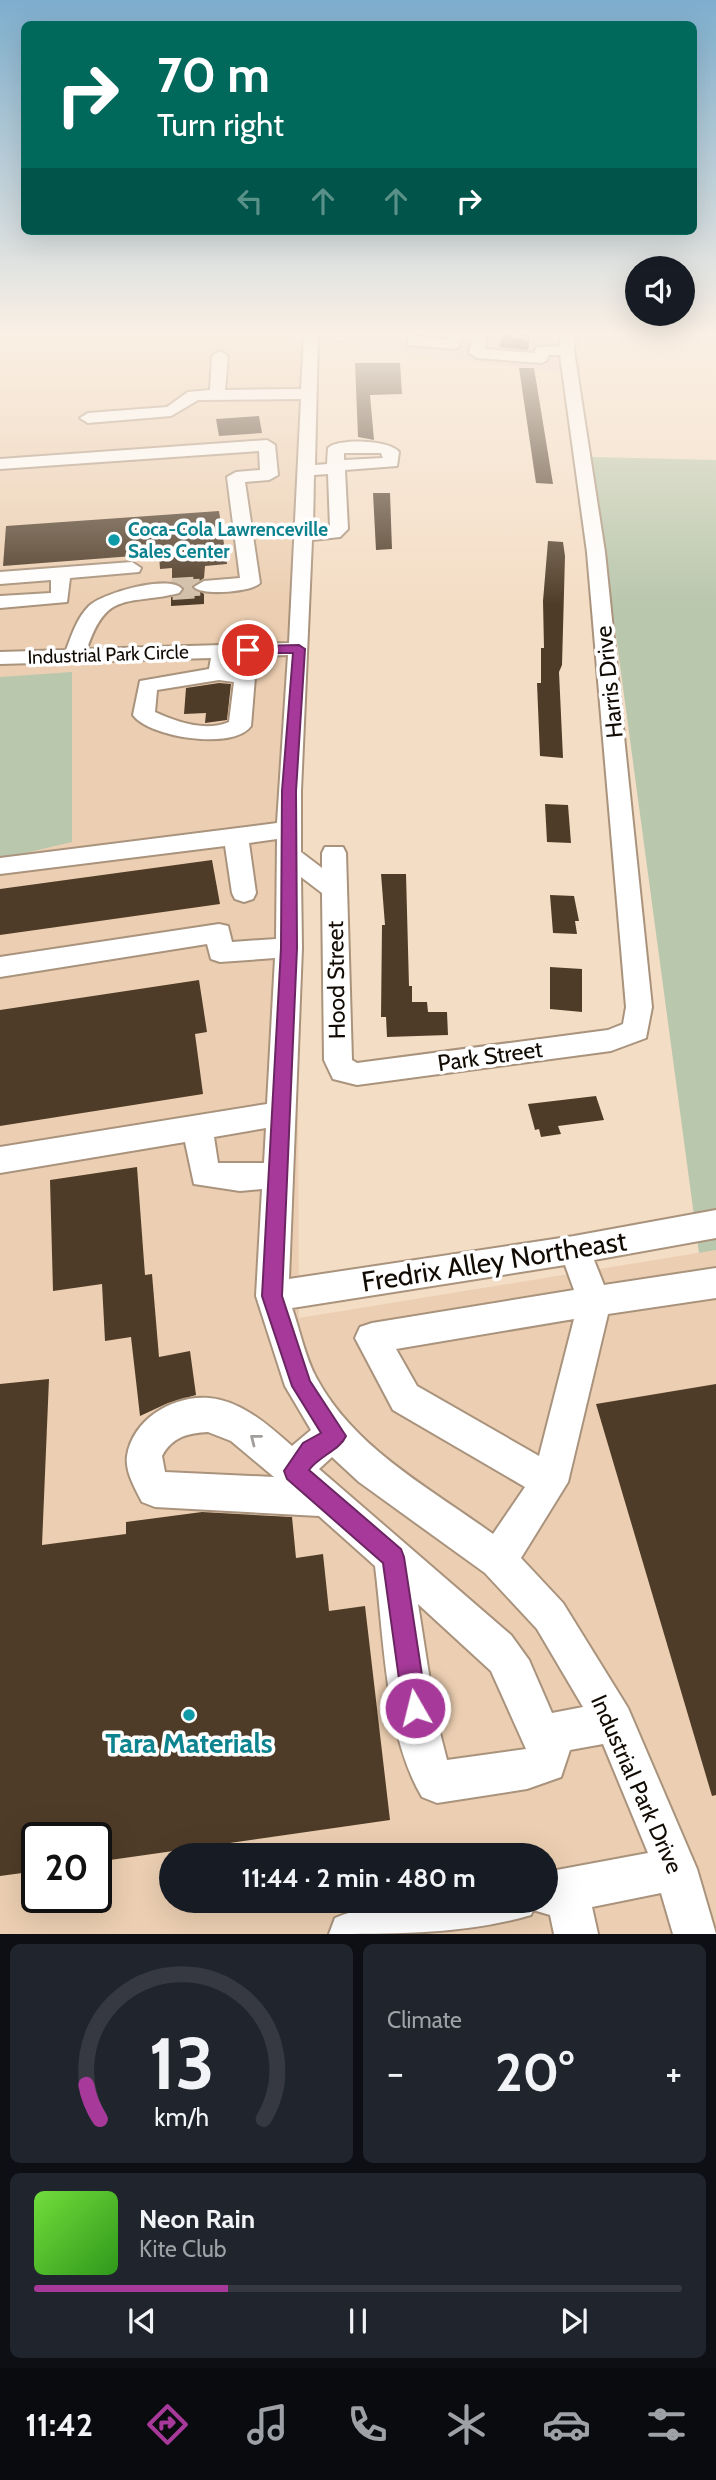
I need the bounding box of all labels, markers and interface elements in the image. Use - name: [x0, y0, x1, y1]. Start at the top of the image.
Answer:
- text: 70 m: [157, 45, 270, 104]
- icon: right: [42, 49, 133, 140]
- text: Turn right: [157, 105, 284, 144]
- icon: left: [231, 182, 269, 220]
- icon: ahead: [304, 182, 342, 220]
- icon: ahead: [377, 182, 415, 220]
- icon: right: [450, 182, 488, 220]
- map controls: [625, 256, 695, 326]
- button: sound: [625, 256, 695, 326]
- place label: Coca-Cola Lawrenceville Sales Center: [128, 518, 328, 563]
- marker: Coca-Cola Lawrenceville Sales Center: [106, 532, 122, 548]
- pin: [218, 620, 278, 680]
- street label: Harris Drive: [589, 624, 629, 740]
- icon: arrive: [229, 631, 267, 669]
- street label: Industrial Park Circle: [27, 640, 189, 669]
- street label: Hood Street: [321, 920, 351, 1039]
- street label: Park Street: [436, 1035, 545, 1077]
- street label: Fredrix Alley Northeast: [359, 1223, 629, 1299]
- one-way arrow: [250, 1434, 263, 1447]
- position arrow: [378, 1671, 452, 1745]
- street label: Industrial Park Drive: [585, 1690, 689, 1878]
- marker: Tara Materials: [181, 1707, 197, 1723]
- place label: Tara Materials: [105, 1726, 273, 1760]
- speed limit sign: 20: [21, 1822, 112, 1913]
- text: 11:44 · 2 min · 480 m: [241, 1862, 476, 1894]
- text: Climate: [387, 2006, 462, 2034]
- text: 13: [148, 2020, 215, 2108]
- text: 20°: [495, 2041, 574, 2104]
- text: −: [387, 2049, 404, 2096]
- text: +: [665, 2049, 682, 2096]
- text: km/h: [154, 2102, 209, 2132]
- text: Neon Rain: [139, 2203, 255, 2235]
- text: Kite Club: [139, 2235, 226, 2263]
- icon: previous: [123, 2302, 161, 2340]
- icon: pause: [339, 2302, 377, 2340]
- icon: next: [555, 2302, 593, 2340]
- icon: directions: [143, 2400, 192, 2449]
- icon: music: [243, 2400, 292, 2449]
- icon: phone: [343, 2400, 392, 2449]
- icon: climate: [442, 2400, 491, 2449]
- icon: car: [542, 2400, 591, 2449]
- icon: filters: [642, 2400, 691, 2449]
- text: 11:42: [25, 2405, 93, 2444]

